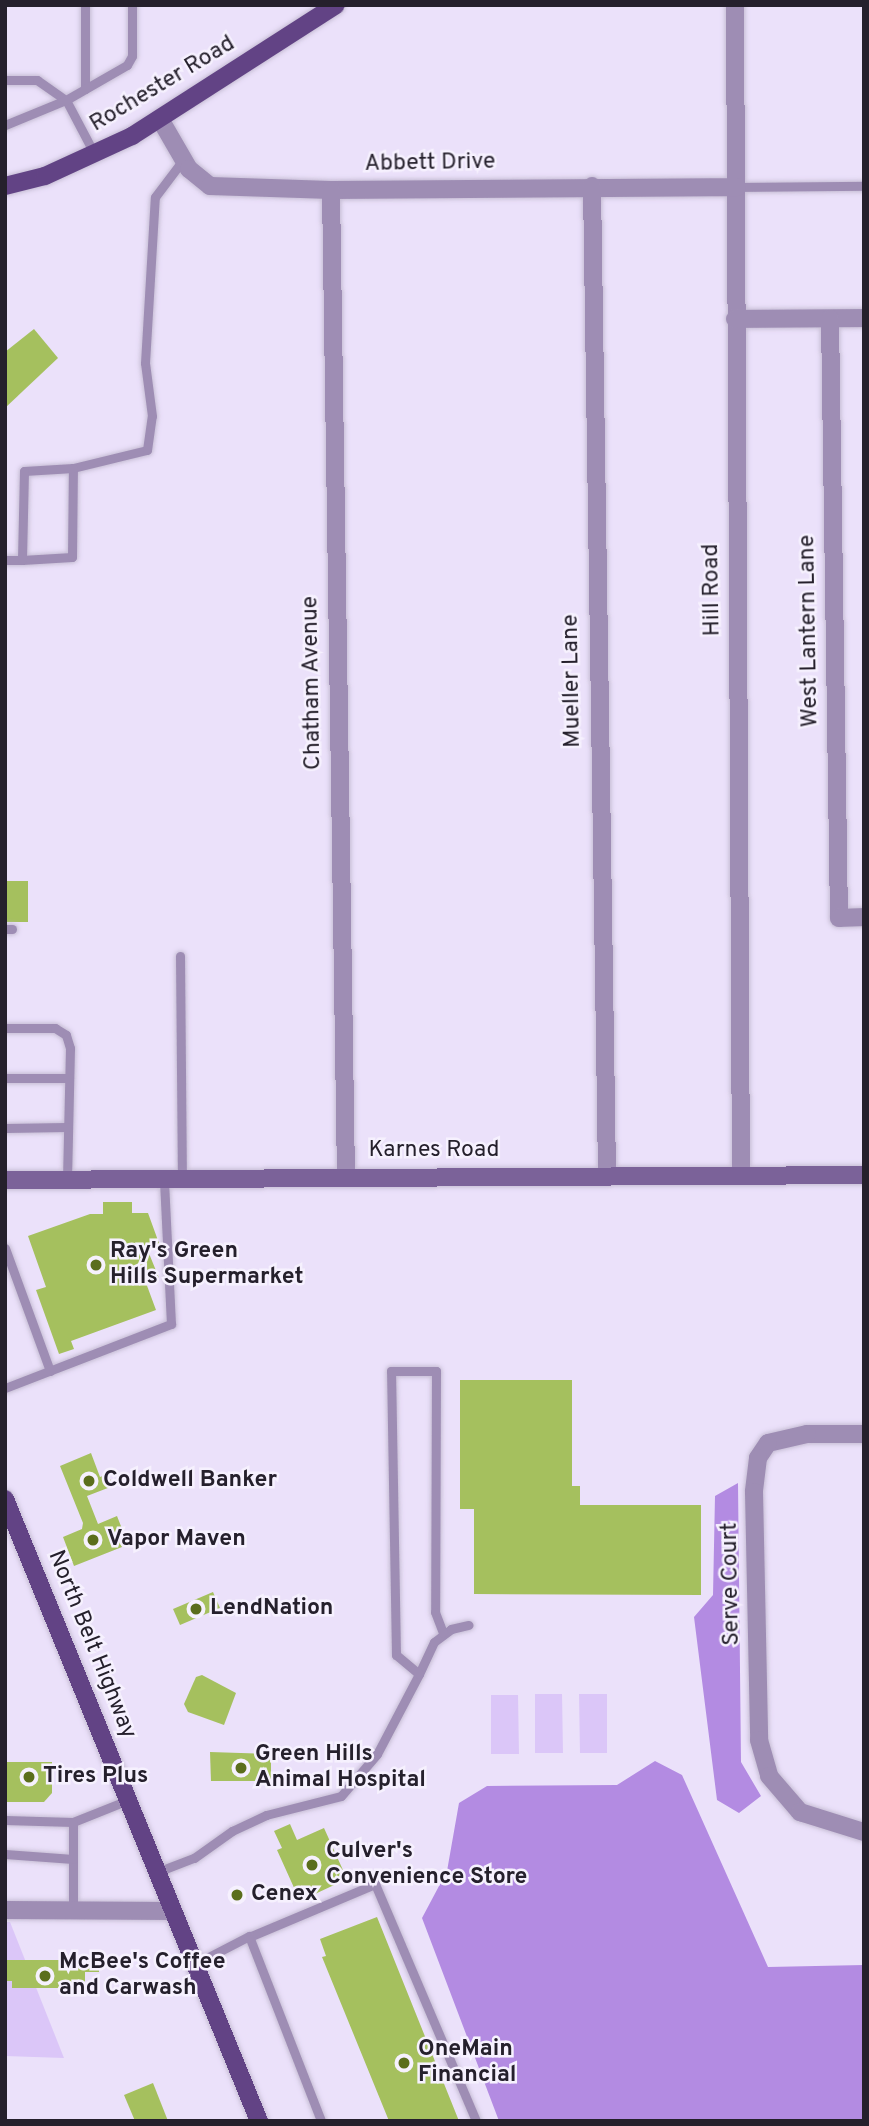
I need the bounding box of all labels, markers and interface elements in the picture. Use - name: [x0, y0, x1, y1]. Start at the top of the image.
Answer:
- street label: Rochester Road: [86, 31, 240, 139]
- street label: Abbett Drive: [364, 149, 496, 179]
- street label: West Lantern Lane: [795, 534, 825, 728]
- street label: Hill Road: [698, 543, 728, 637]
- street label: Chatham Avenue: [298, 595, 328, 771]
- street label: Mueller Lane: [558, 614, 588, 748]
- street label: Karnes Road: [369, 1137, 499, 1165]
- place label: Ray's Green Hills Supermarket: [110, 1238, 304, 1292]
- marker: Ray's Green Hills Supermarket: [88, 1257, 104, 1273]
- place label: Coldwell Banker: [103, 1467, 277, 1495]
- marker: Coldwell Banker: [81, 1473, 97, 1489]
- street label: Serve Court: [717, 1522, 747, 1646]
- place label: Vapor Maven: [107, 1526, 246, 1554]
- marker: Vapor Maven: [85, 1532, 101, 1548]
- street label: North Belt Highway: [41, 1547, 141, 1743]
- place label: LendNation: [210, 1595, 333, 1623]
- marker: LendNation: [188, 1601, 204, 1617]
- place label: Green Hills Animal Hospital: [255, 1741, 426, 1795]
- marker: Green Hills Animal Hospital: [233, 1760, 249, 1776]
- place label: Tires Plus: [43, 1763, 148, 1791]
- marker: Tires Plus: [21, 1769, 37, 1785]
- place label: Culver's Convenience Store: [326, 1838, 527, 1892]
- marker: Culver's Convenience Store: [304, 1857, 320, 1873]
- place label: Cenex: [251, 1881, 318, 1909]
- marker: Cenex: [229, 1887, 245, 1903]
- place label: McBee's Coffee and Carwash: [59, 1949, 225, 2003]
- marker: McBee's Coffee and Carwash: [37, 1968, 53, 1984]
- place label: OneMain Financial: [418, 2036, 517, 2090]
- marker: OneMain Financial: [396, 2055, 412, 2071]

